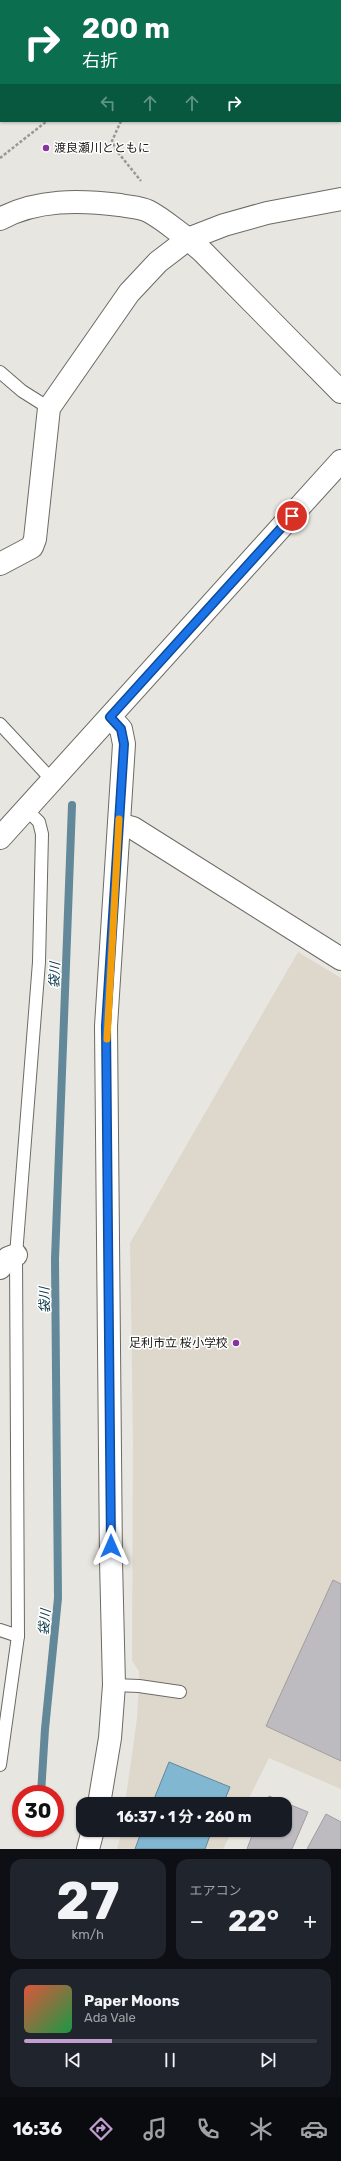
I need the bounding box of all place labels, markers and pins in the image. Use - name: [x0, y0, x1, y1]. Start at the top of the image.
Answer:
- place label: 渡良瀬川とともに: [54, 141, 150, 155]
- marker: 渡良瀬川とともに: [41, 143, 51, 153]
- pin: [275, 499, 309, 533]
- place label: 足利市立 桜小学校: [129, 1336, 228, 1350]
- marker: 足利市立 桜小学校: [231, 1338, 241, 1348]

